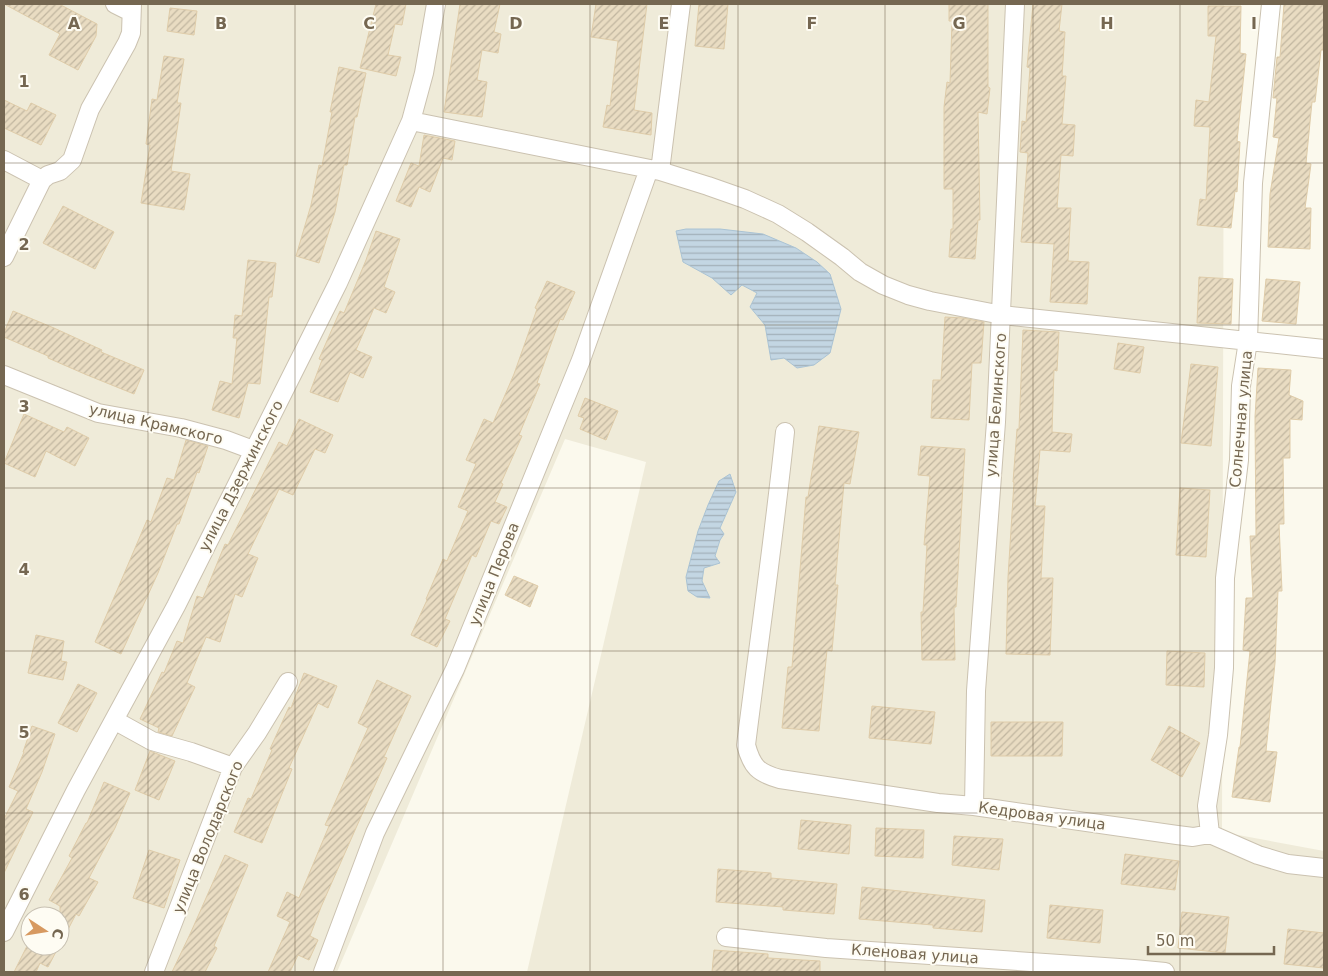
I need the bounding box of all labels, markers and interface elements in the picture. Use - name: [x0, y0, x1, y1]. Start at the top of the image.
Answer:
- text: A: [68, 14, 81, 33]
- text: B: [215, 14, 227, 33]
- text: C: [363, 14, 375, 33]
- text: D: [509, 14, 523, 33]
- text: E: [659, 14, 669, 33]
- text: F: [807, 14, 817, 33]
- text: G: [952, 14, 966, 33]
- text: H: [1100, 14, 1114, 33]
- text: I: [1251, 14, 1257, 33]
- text: 1: [18, 72, 30, 91]
- text: 2: [18, 235, 30, 254]
- street label: улица Белинского: [982, 332, 1010, 478]
- street label: Солнечная улица: [1226, 350, 1256, 488]
- text: 3: [18, 397, 30, 416]
- street label: улица Дзержинского: [195, 397, 287, 555]
- street label: улица Крамского: [87, 400, 225, 448]
- street label: улица Перова: [465, 520, 523, 628]
- text: 4: [18, 560, 30, 579]
- text: 5: [18, 723, 30, 742]
- street label: улица Володарского: [169, 758, 247, 916]
- street label: Кедровая улица: [977, 798, 1107, 834]
- text: 6: [18, 885, 30, 904]
- north arrow: [20, 906, 70, 956]
- scale bar: [1148, 924, 1274, 956]
- text: С: [49, 927, 67, 940]
- text: 50 m: [1156, 932, 1194, 950]
- street label: Кленовая улица: [851, 941, 979, 967]

